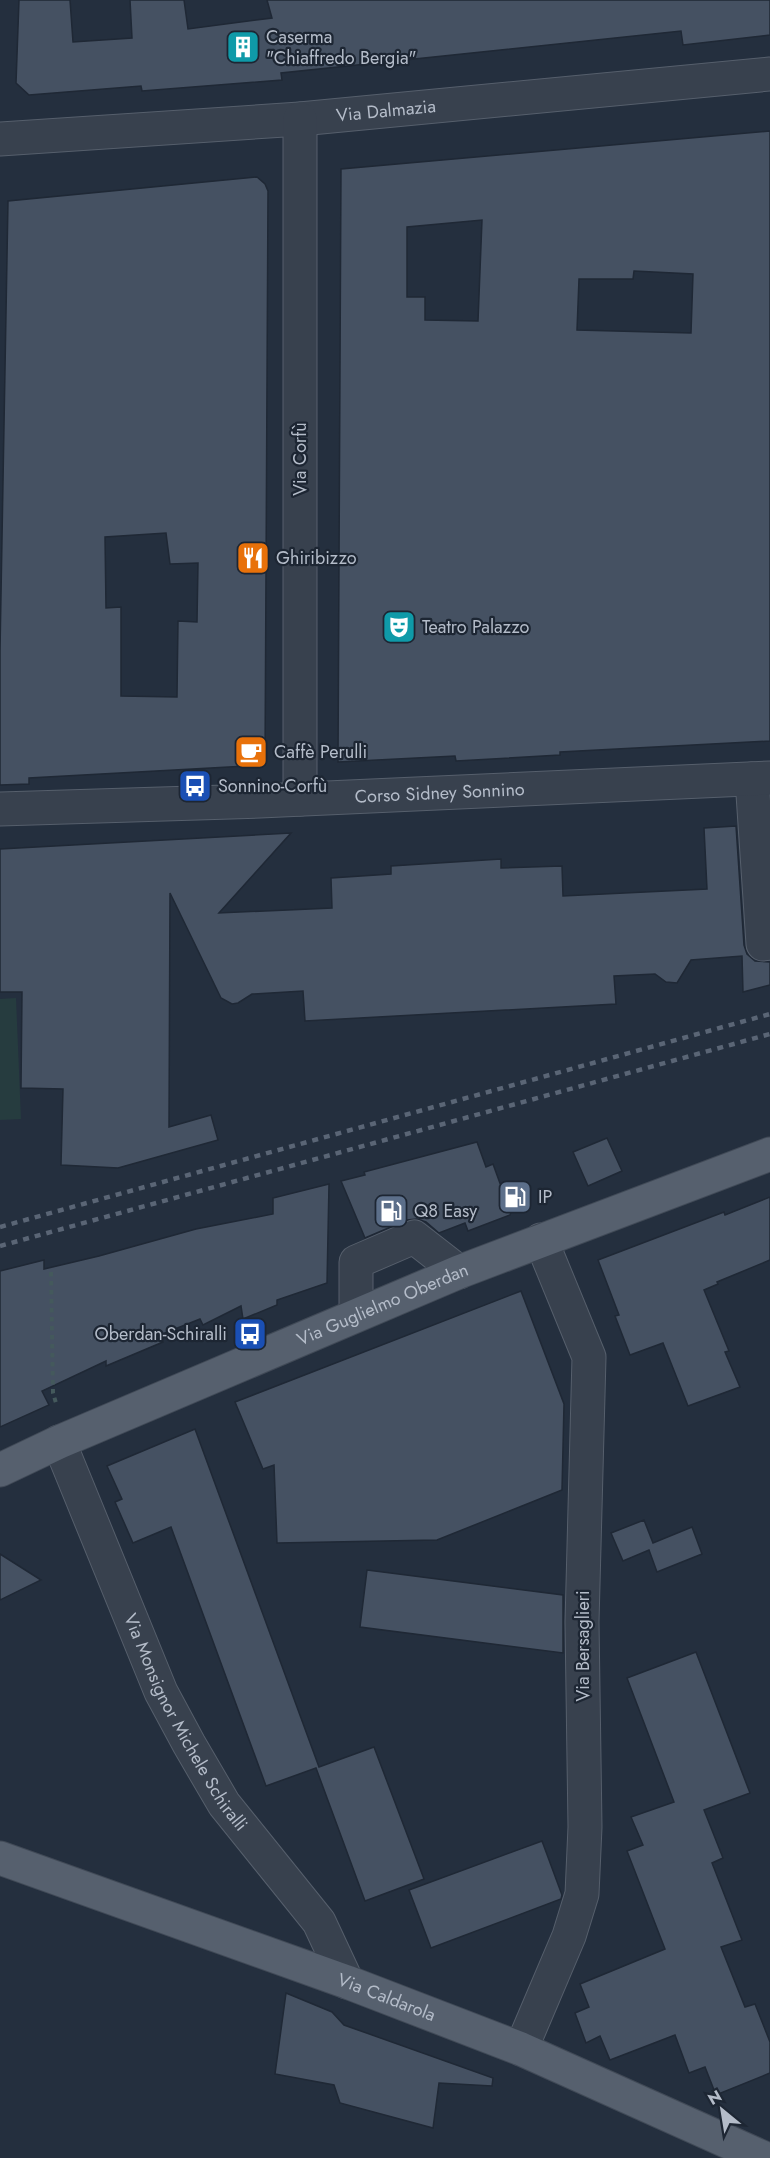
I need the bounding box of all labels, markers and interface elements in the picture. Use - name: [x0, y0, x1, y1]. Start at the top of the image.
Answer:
- place label: Caserma "Chiaffredo Bergia": [266, 24, 417, 71]
- building icon: Caserma "Chiaffredo Bergia": [225, 29, 261, 65]
- street label: Via Dalmazia: [335, 93, 437, 128]
- street label: Via Corfù: [287, 422, 313, 496]
- restaurant icon: Ghiribizzo: [235, 540, 271, 576]
- place label: Ghiribizzo: [276, 545, 357, 571]
- theatre icon: Teatro Palazzo: [381, 609, 417, 645]
- place label: Teatro Palazzo: [422, 614, 530, 640]
- cafe icon: Caffè Perulli: [233, 734, 269, 770]
- place label: Caffè Perulli: [274, 739, 367, 765]
- bus stop icon: Sonnino-Corfù: [177, 768, 213, 804]
- place label: Sonnino-Corfù: [218, 773, 327, 799]
- street label: Corso Sidney Sonnino: [354, 776, 525, 810]
- fuel station icon: IP: [497, 1179, 533, 1215]
- place label: IP: [538, 1184, 552, 1210]
- fuel station icon: Q8 Easy: [373, 1193, 409, 1229]
- place label: Q8 Easy: [414, 1198, 477, 1224]
- street label: Via Guglielmo Oberdan: [293, 1257, 472, 1352]
- bus stop icon: Oberdan-Schiralli: [232, 1316, 268, 1352]
- place label: Oberdan-Schiralli: [95, 1321, 227, 1347]
- street label: Via Bersaglieri: [570, 1590, 596, 1702]
- street label: Via Monsignor Michele Schiralli: [117, 1610, 254, 1836]
- street label: Via Caldarola: [334, 1967, 440, 2028]
- north arrow: [692, 2080, 752, 2140]
- text: N: [703, 2084, 726, 2111]

